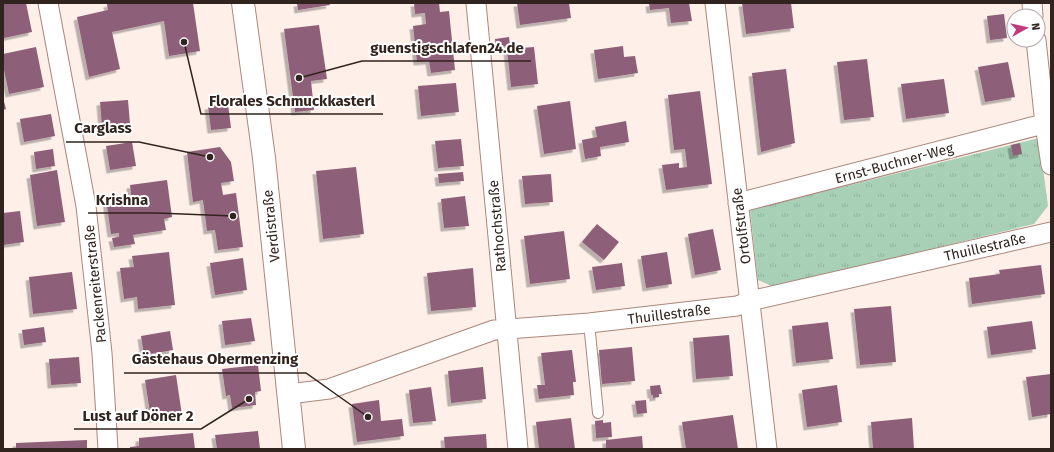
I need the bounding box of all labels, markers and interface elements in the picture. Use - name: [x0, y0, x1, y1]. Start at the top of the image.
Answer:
- north arrow: [1006, 8, 1046, 48]
- text: N: [1028, 22, 1042, 31]
- callout: guenstigschlafen24.de: [362, 34, 531, 61]
- text: guenstigschlafen24.de: [370, 39, 524, 57]
- callout: Florales Schmuckkasterl: [201, 87, 383, 114]
- text: Florales Schmuckkasterl: [209, 92, 376, 110]
- callout: Carglass: [66, 115, 139, 142]
- text: Carglass: [74, 119, 132, 137]
- street label: Ernst-Buchner-Weg: [833, 139, 956, 187]
- street label: Rathochstraße: [485, 179, 510, 273]
- callout: Krishna: [88, 186, 157, 213]
- street label: Ortolfstraße: [728, 187, 755, 265]
- street label: Verdistraße: [259, 189, 284, 263]
- text: Krishna: [96, 191, 148, 209]
- street label: Packenreiterstraße: [81, 224, 110, 344]
- street label: Thuillestraße: [943, 230, 1028, 265]
- street label: Thuillestraße: [627, 301, 711, 328]
- callout: Gästehaus Obermenzing: [124, 346, 306, 373]
- text: Gästehaus Obermenzing: [132, 350, 299, 368]
- callout: Lust auf Döner 2: [74, 402, 201, 429]
- text: Lust auf Döner 2: [82, 407, 194, 425]

